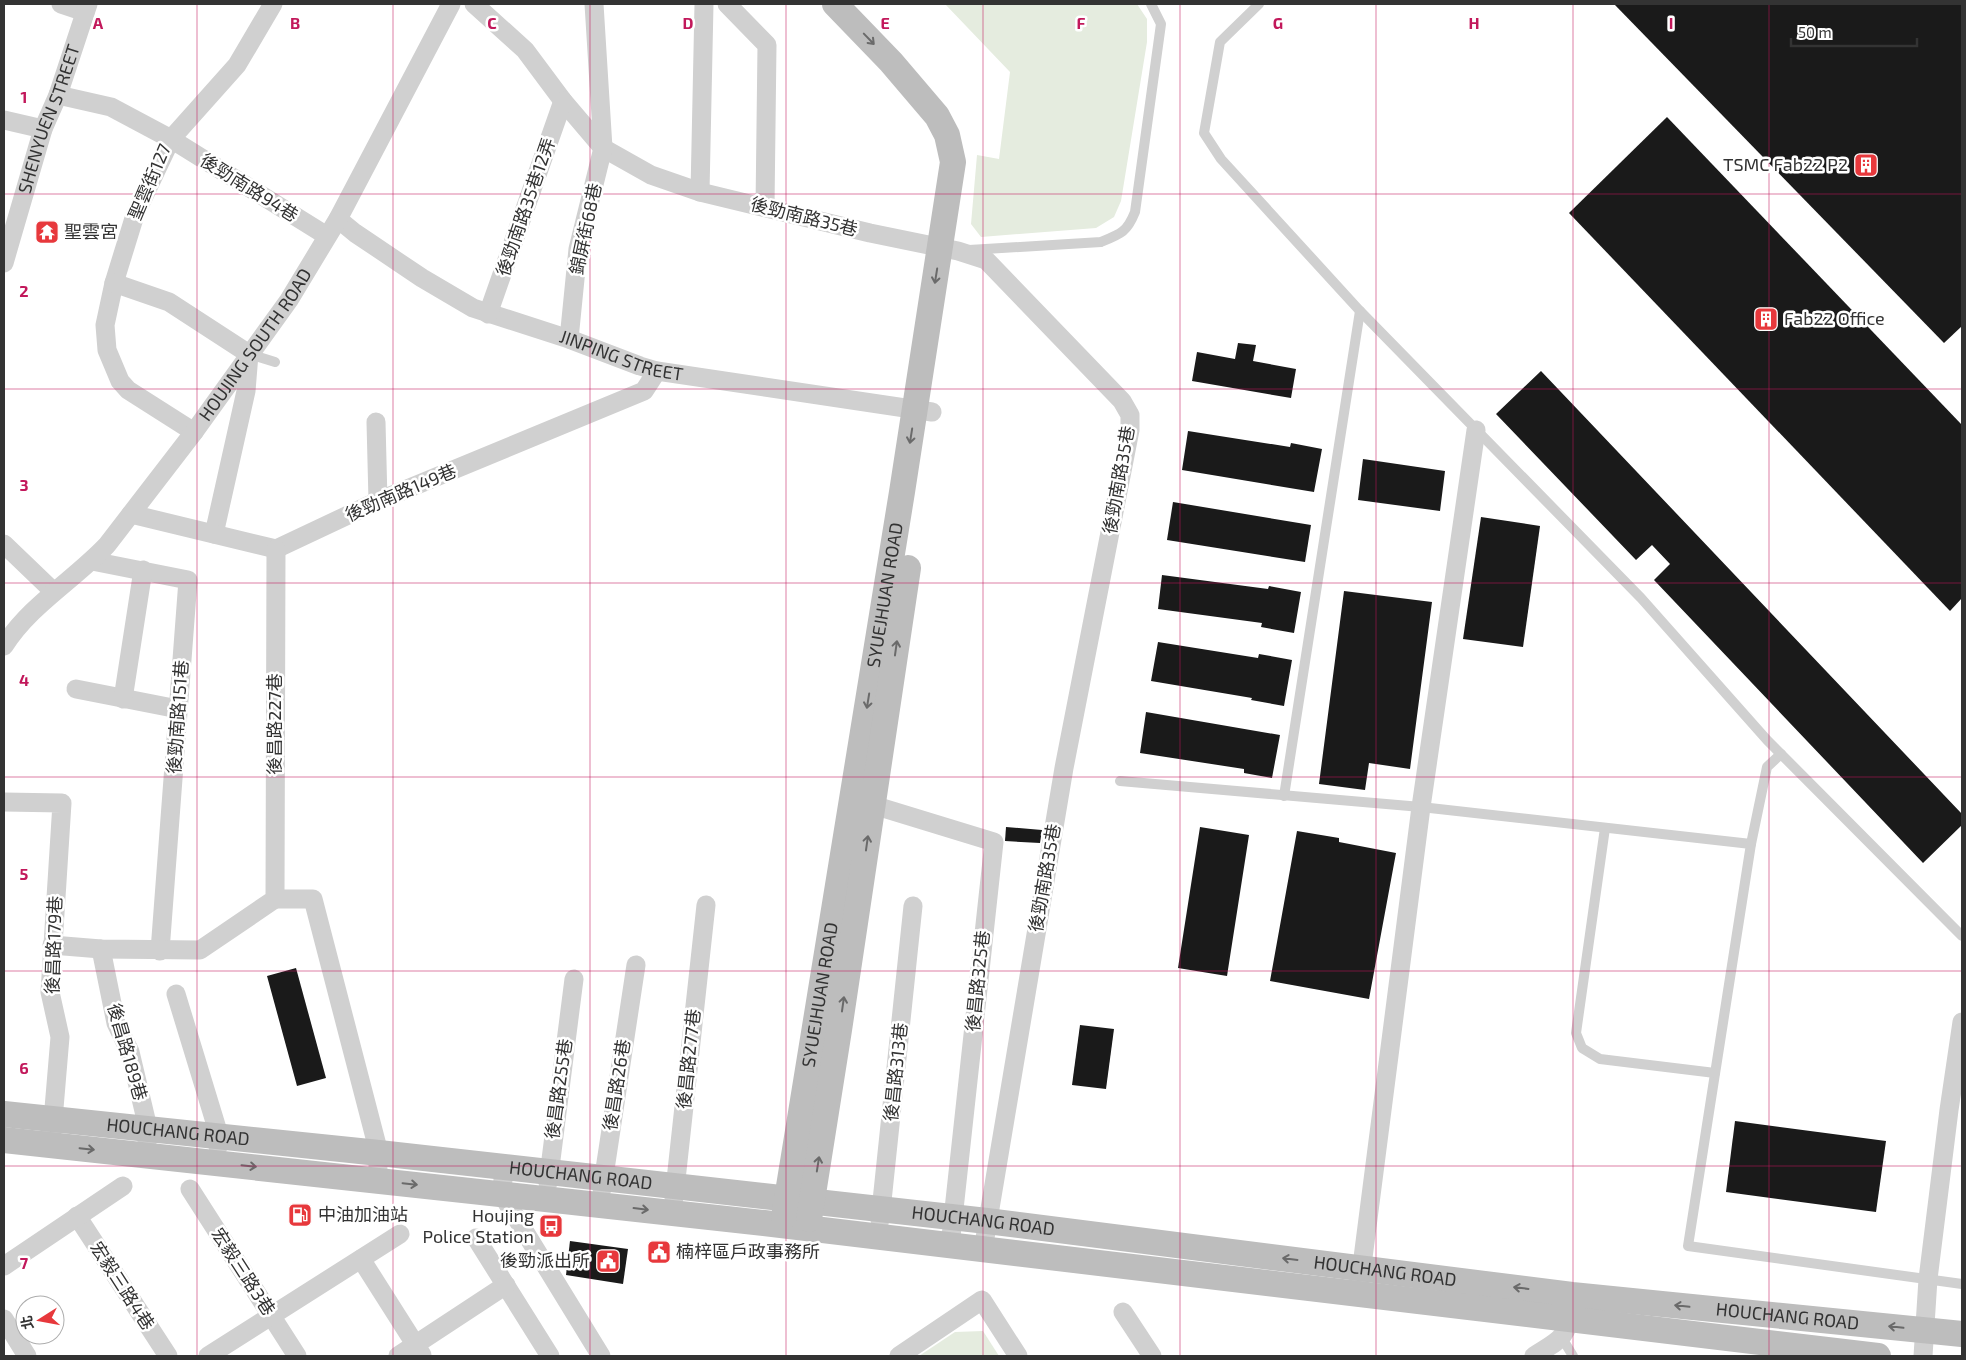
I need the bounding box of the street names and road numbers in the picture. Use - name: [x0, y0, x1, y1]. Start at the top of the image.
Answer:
- street label: SHENYUEN STREET: [13, 41, 84, 196]
- street label: 後勁南路35巷12弄: [491, 135, 559, 279]
- street label: 聖雲街127: [123, 140, 175, 223]
- street label: 後勁南路94巷: [196, 148, 303, 226]
- street label: 錦屏街68巷: [565, 181, 605, 277]
- street label: 後勁南路35巷: [748, 192, 860, 240]
- street label: HOUJING SOUTH ROAD: [194, 264, 316, 425]
- street label: JINPING STREET: [557, 325, 685, 385]
- street label: 後勁南路35巷: [1098, 424, 1138, 536]
- street label: 後勁南路149巷: [342, 459, 459, 525]
- street label: SYUEJHUAN ROAD: [862, 521, 907, 669]
- street label: 後勁南路151巷: [162, 659, 192, 775]
- street label: 後昌路227巷: [263, 673, 285, 775]
- street label: 後勁南路35巷: [1024, 822, 1064, 934]
- street label: 後昌路179巷: [40, 895, 66, 995]
- street label: SYUEJHUAN ROAD: [797, 921, 842, 1069]
- street label: 後昌路325巷: [961, 929, 993, 1033]
- street label: 後昌路189巷: [104, 1000, 152, 1103]
- street label: 後昌路277巷: [672, 1008, 704, 1110]
- street label: 後昌路313巷: [879, 1021, 911, 1122]
- street label: 後昌路255巷: [540, 1037, 576, 1141]
- street label: 後昌路26巷: [598, 1037, 634, 1132]
- street label: HOUCHANG ROAD: [105, 1113, 251, 1149]
- street label: HOUCHANG ROAD: [508, 1156, 654, 1193]
- street label: HOUCHANG ROAD: [911, 1201, 1056, 1239]
- street label: 宏毅三路3巷: [207, 1224, 280, 1319]
- street label: 宏毅三路4巷: [86, 1237, 160, 1334]
- street label: HOUCHANG ROAD: [1312, 1250, 1458, 1290]
- street label: HOUCHANG ROAD: [1715, 1297, 1860, 1334]

